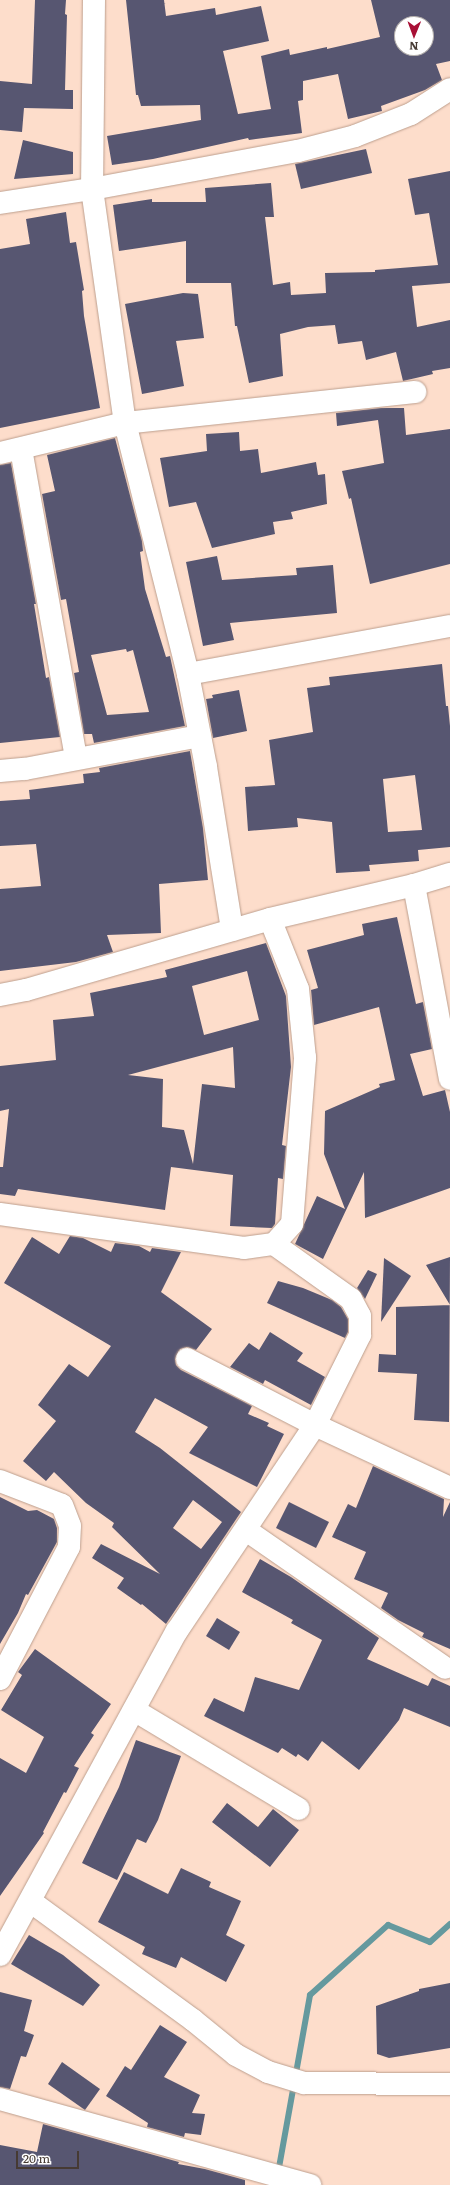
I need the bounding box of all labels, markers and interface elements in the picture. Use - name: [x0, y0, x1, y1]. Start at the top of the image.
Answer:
- north arrow: [394, 16, 434, 56]
- text: N: [409, 39, 419, 55]
- scale bar: [18, 2143, 81, 2169]
- text: 20 m: [23, 2149, 50, 2167]

